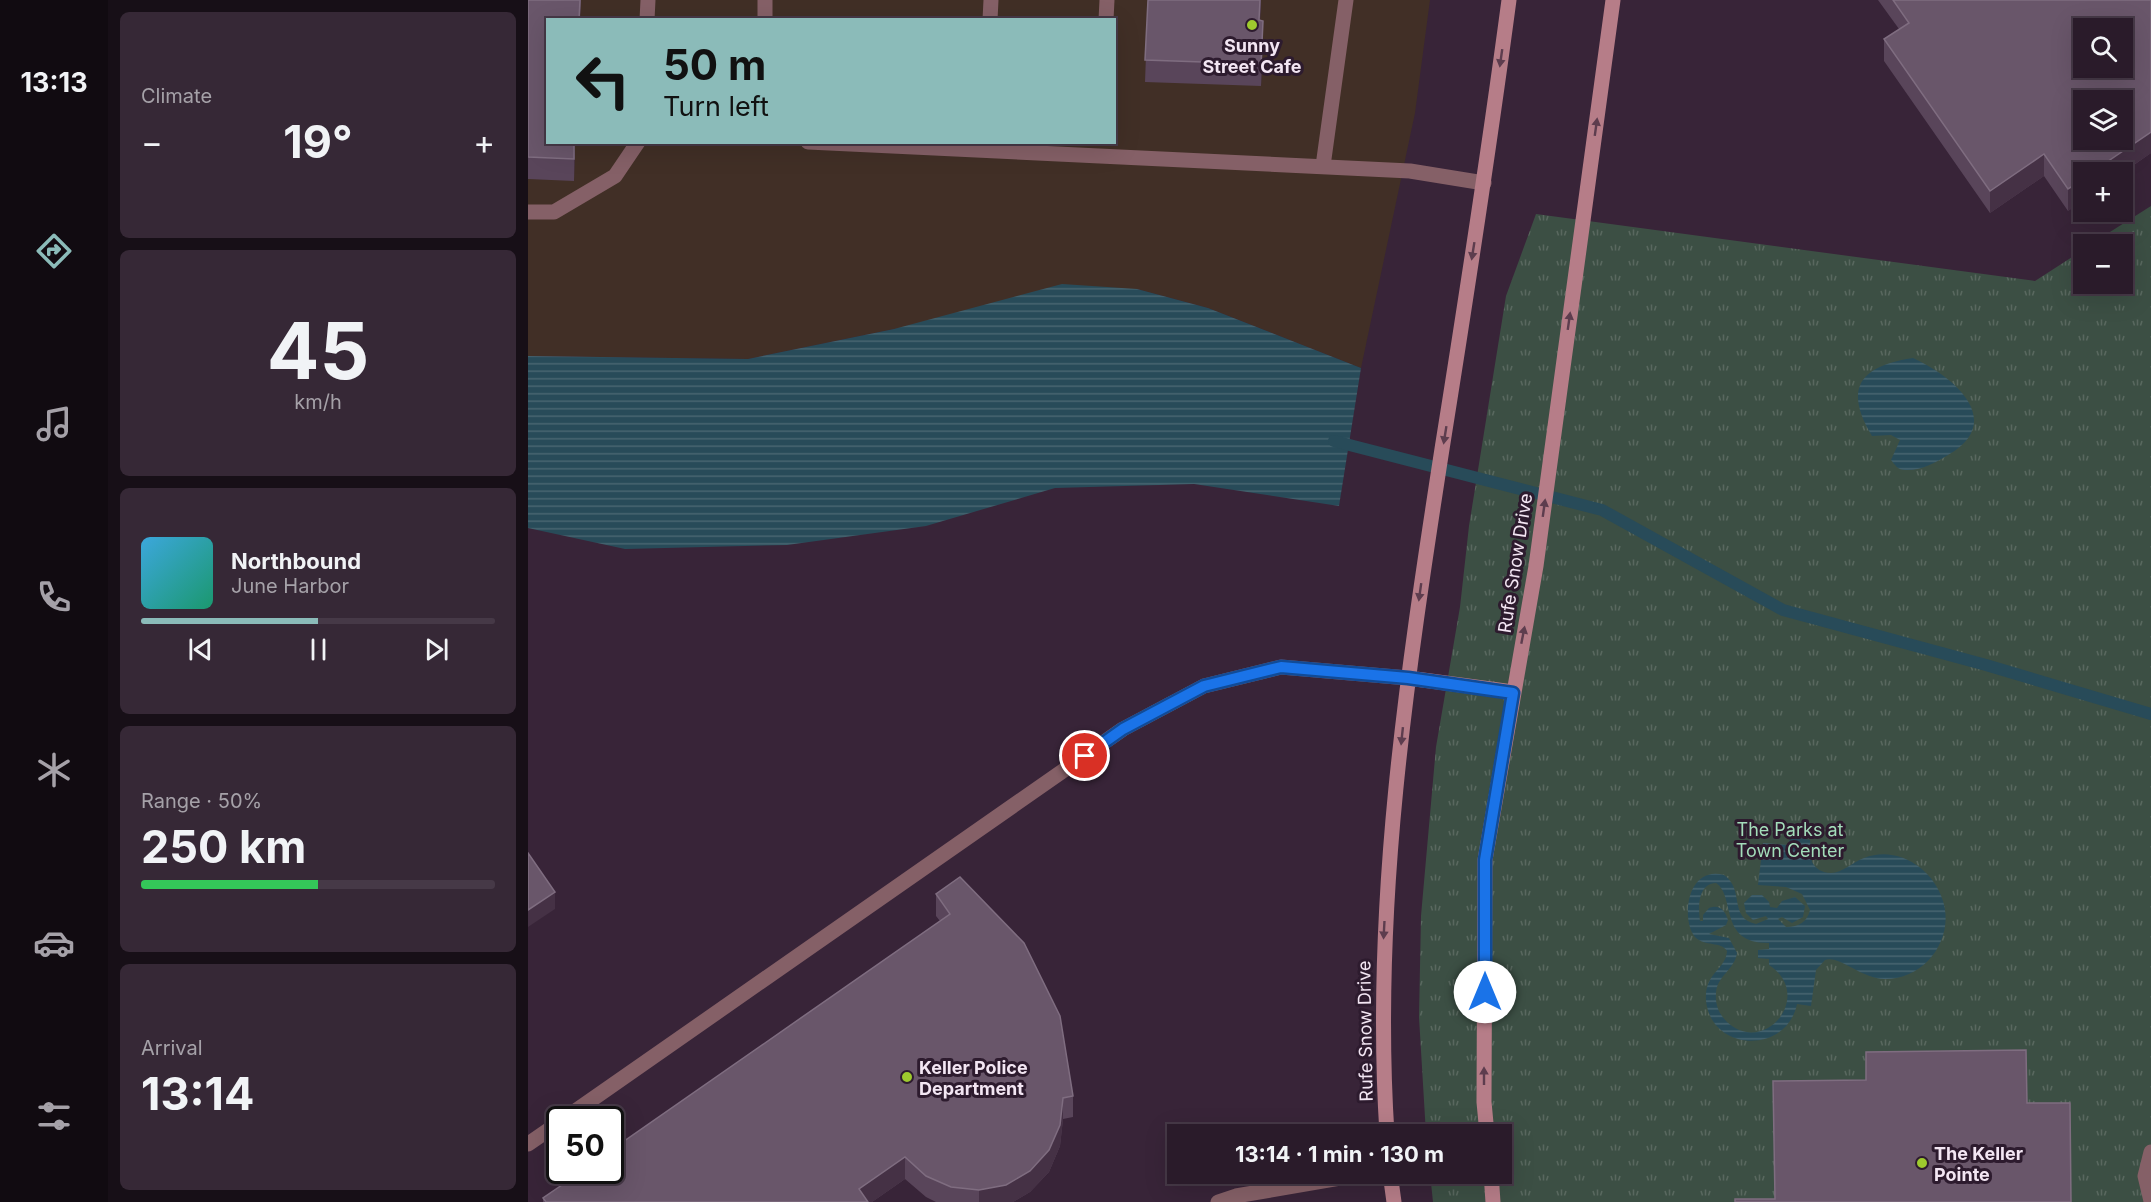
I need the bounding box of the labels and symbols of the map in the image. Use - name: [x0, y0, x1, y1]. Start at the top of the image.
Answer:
- marker: Sunny Street Cafe: [1245, 18, 1259, 32]
- place label: Sunny Street Cafe: [1203, 35, 1302, 77]
- one-way arrow: [1497, 49, 1506, 68]
- one-way arrow: [1591, 118, 1600, 137]
- one-way arrow: [1469, 242, 1478, 261]
- one-way arrow: [1565, 311, 1574, 330]
- one-way arrow: [1440, 425, 1449, 444]
- street label: Rufe Snow Drive: [1494, 492, 1536, 634]
- one-way arrow: [1539, 499, 1549, 518]
- one-way arrow: [1416, 583, 1425, 602]
- one-way arrow: [1519, 625, 1528, 644]
- one-way arrow: [1397, 727, 1407, 746]
- pin: [1059, 730, 1110, 781]
- park label: The Parks at Town Center: [1736, 819, 1844, 861]
- one-way arrow: [1380, 921, 1389, 940]
- street label: Rufe Snow Drive: [1353, 960, 1377, 1102]
- position arrow: [1453, 960, 1517, 1024]
- place label: Keller Police Department: [919, 1057, 1028, 1099]
- one-way arrow: [1479, 1066, 1489, 1085]
- marker: Keller Police Department: [900, 1070, 914, 1084]
- speed limit sign: 50: [546, 1106, 624, 1184]
- place label: The Keller Pointe: [1934, 1143, 2023, 1185]
- marker: The Keller Pointe: [1915, 1156, 1929, 1170]

